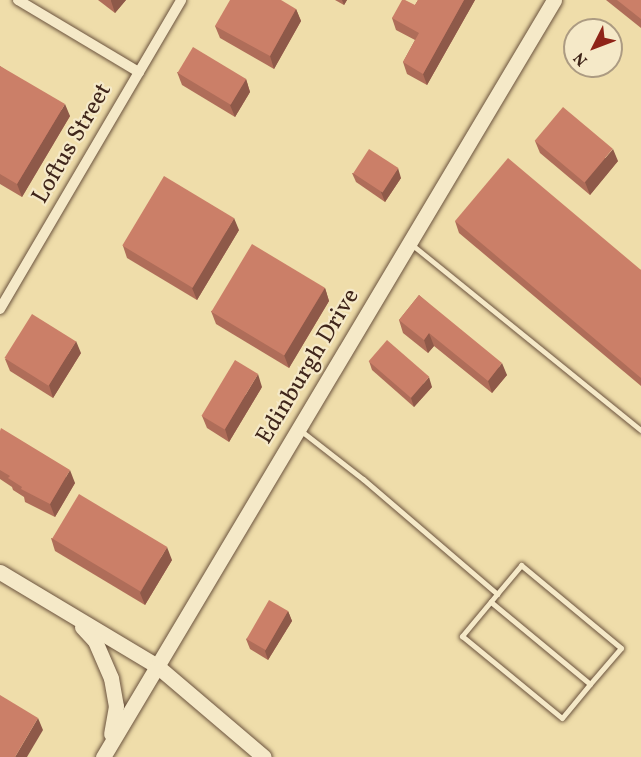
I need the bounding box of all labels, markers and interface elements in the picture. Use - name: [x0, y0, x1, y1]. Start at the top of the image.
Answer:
- north arrow: [563, 18, 623, 78]
- text: N: [569, 47, 593, 70]
- street label: Loftus Street: [27, 79, 119, 209]
- street label: Edinburgh Drive: [251, 284, 367, 450]

